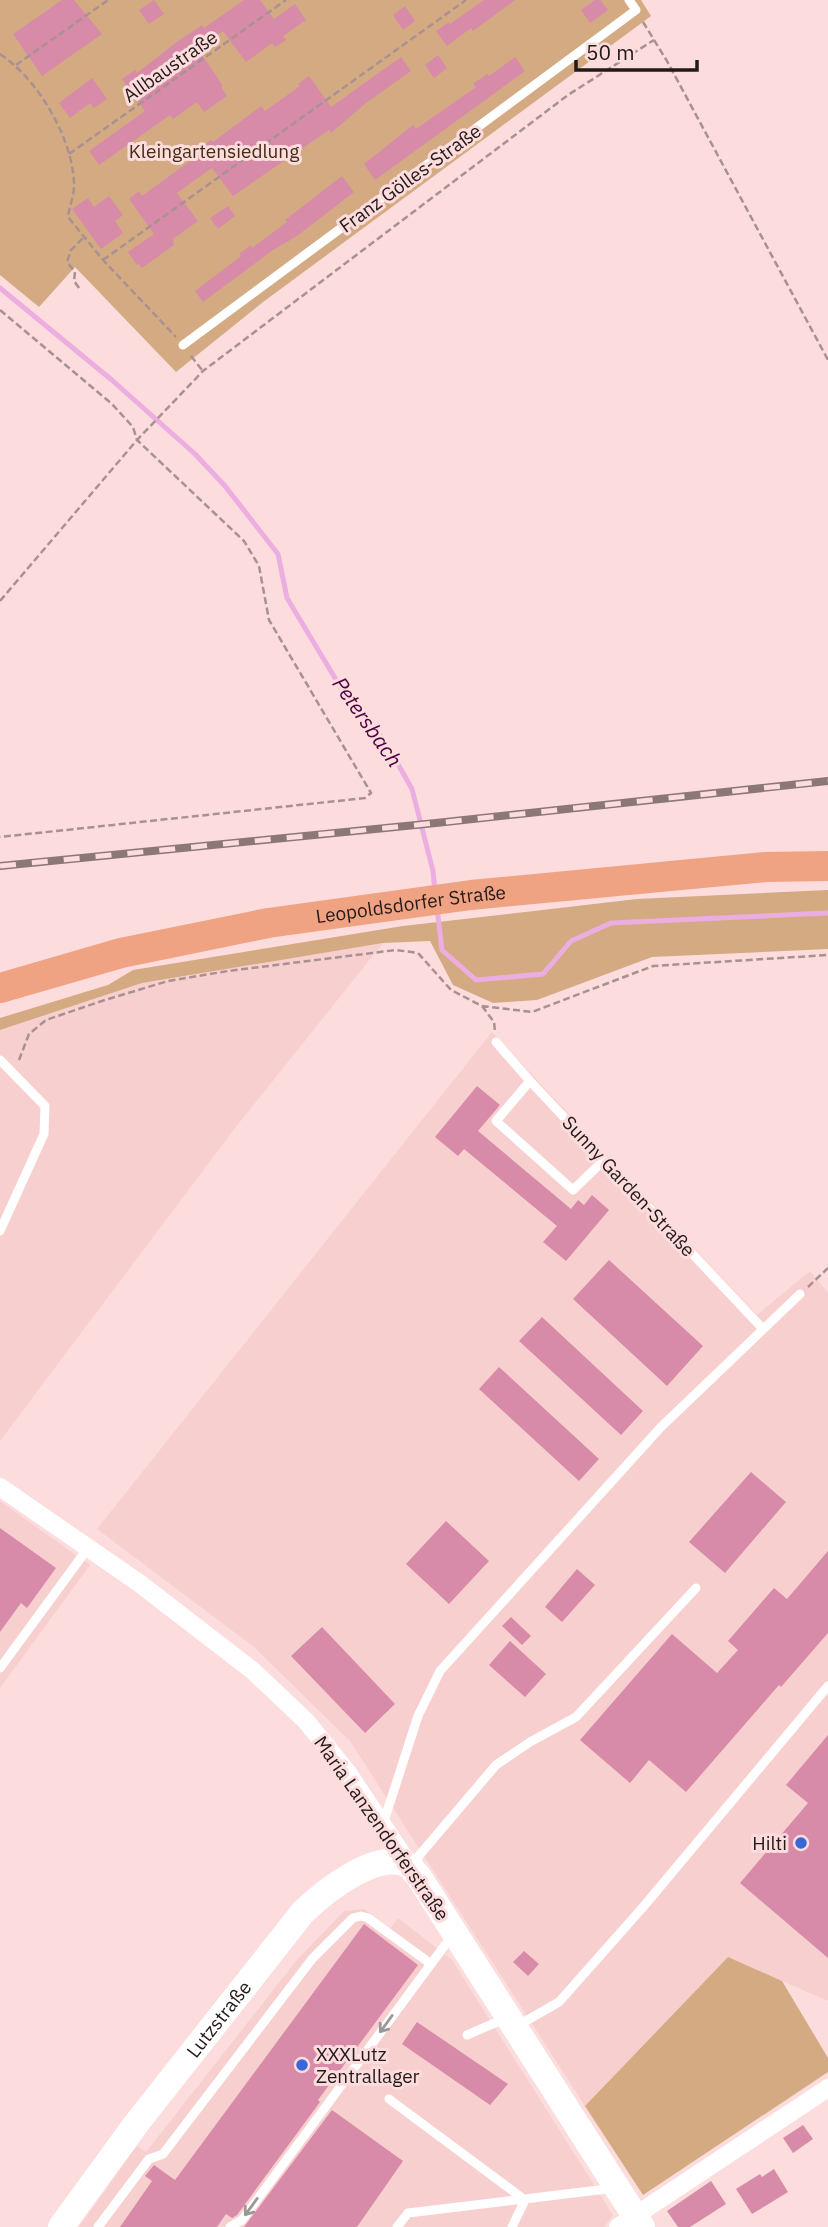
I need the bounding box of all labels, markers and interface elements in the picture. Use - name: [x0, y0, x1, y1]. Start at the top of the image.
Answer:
- street label: Allbaustraße: [118, 25, 222, 107]
- scale bar: [576, 28, 697, 72]
- text: 50 m: [586, 38, 635, 66]
- street label: Franz Gölles-Straße: [334, 118, 486, 238]
- park label: Kleingartensiedlung: [129, 139, 299, 163]
- water label: Petersbach: [327, 671, 409, 772]
- street label: Leopoldsdorfer Straße: [314, 880, 507, 928]
- street label: Sunny Garden-Straße: [557, 1110, 701, 1262]
- street label: Maria Lanzendorferstraße: [309, 1731, 455, 1925]
- place label: Hilti: [752, 1831, 787, 1855]
- marker: Hilti: [793, 1835, 809, 1851]
- street label: Lutzstraße: [181, 1976, 256, 2062]
- one-way arrow: [379, 2014, 394, 2033]
- place label: XXXLutz Zentrallager: [316, 2042, 420, 2088]
- marker: XXXLutz Zentrallager: [294, 2057, 310, 2073]
- one-way arrow: [244, 2197, 259, 2216]

